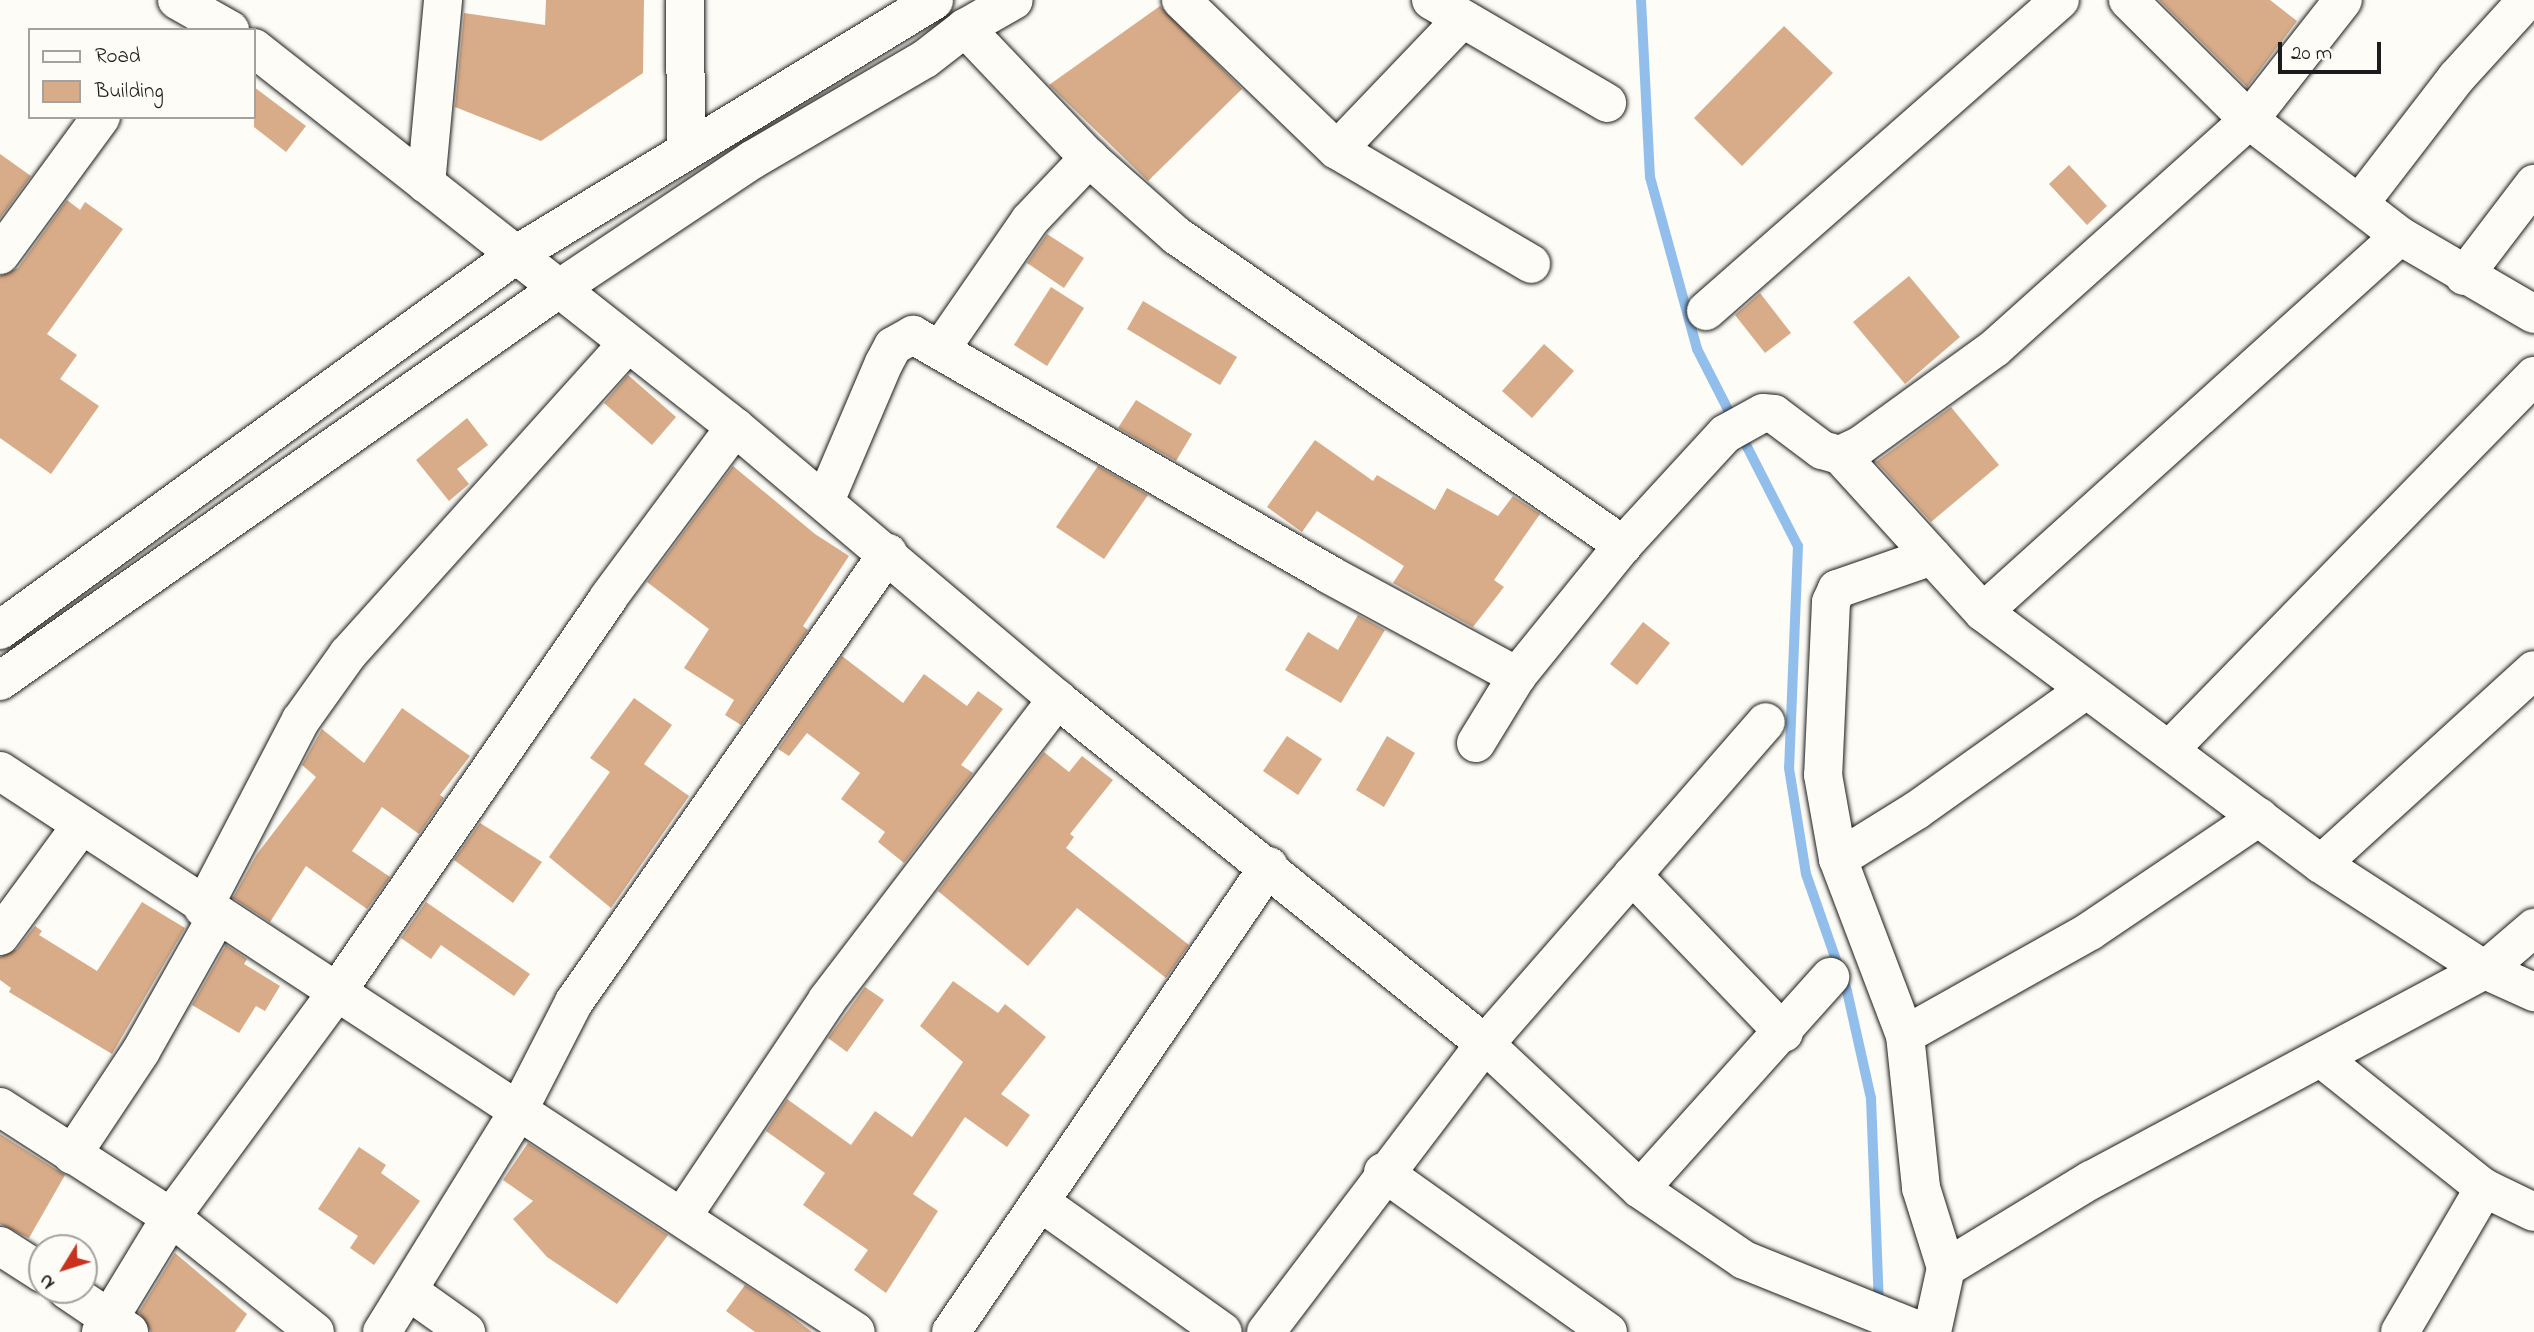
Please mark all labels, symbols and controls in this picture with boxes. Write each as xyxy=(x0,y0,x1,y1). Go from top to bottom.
legend xyxy=(28,28,256,119)
scale bar xyxy=(2282,28,2385,72)
text: 20 m xyxy=(2291,39,2332,69)
text: Road xyxy=(95,42,141,72)
text: Building xyxy=(95,77,164,107)
north arrow xyxy=(28,1234,98,1304)
text: N xyxy=(33,1268,62,1294)

